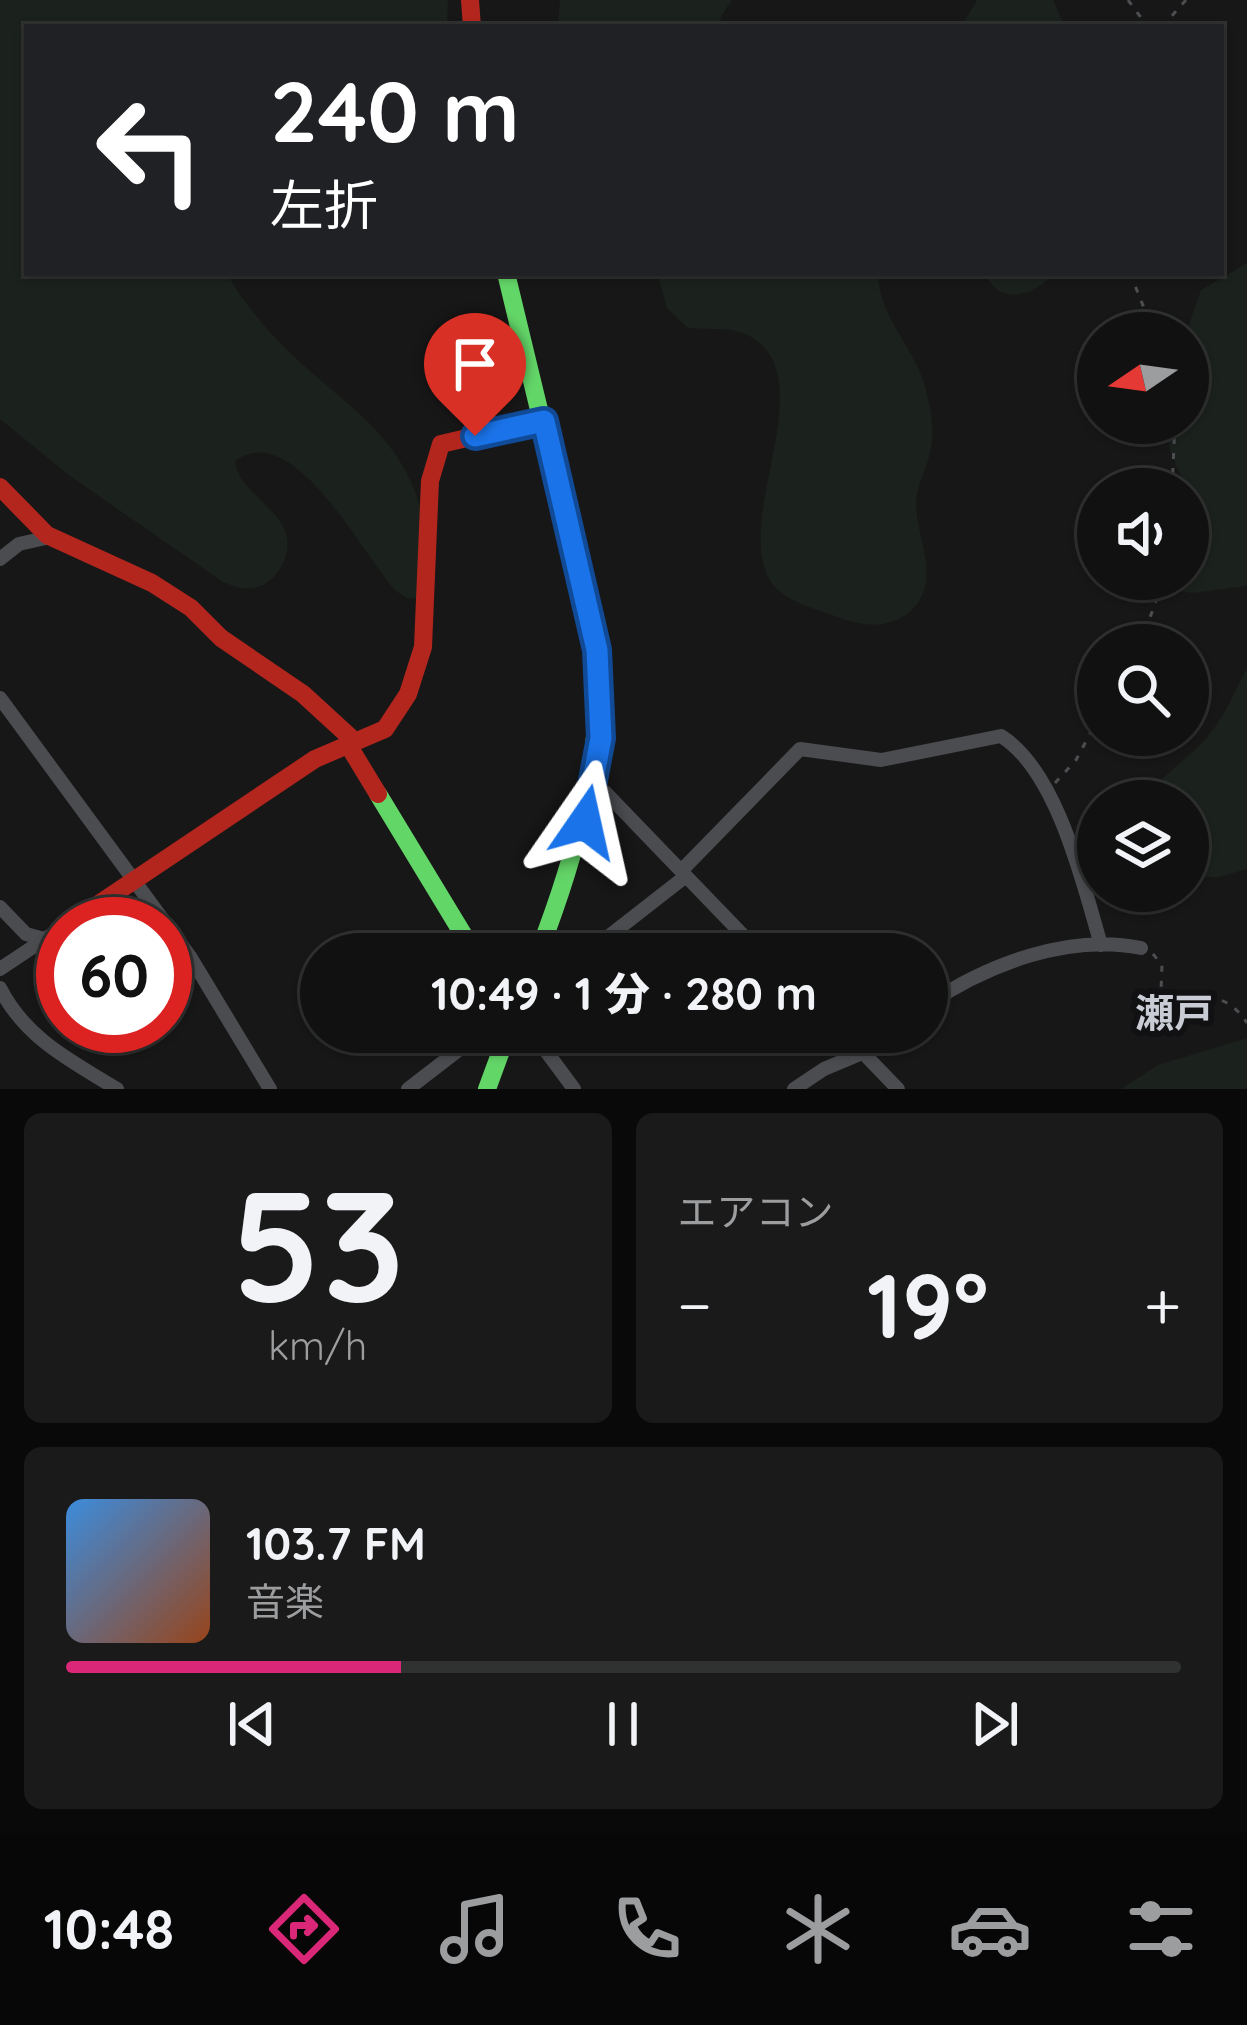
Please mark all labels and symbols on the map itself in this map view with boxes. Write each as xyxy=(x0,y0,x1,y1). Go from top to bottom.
north arrow xyxy=(1077,312,1209,444)
pin xyxy=(424,313,526,436)
position arrow xyxy=(522,759,648,885)
speed limit sign: 60 xyxy=(36,897,192,1053)
district label: 瀬戸 xyxy=(1135,988,1213,1037)

